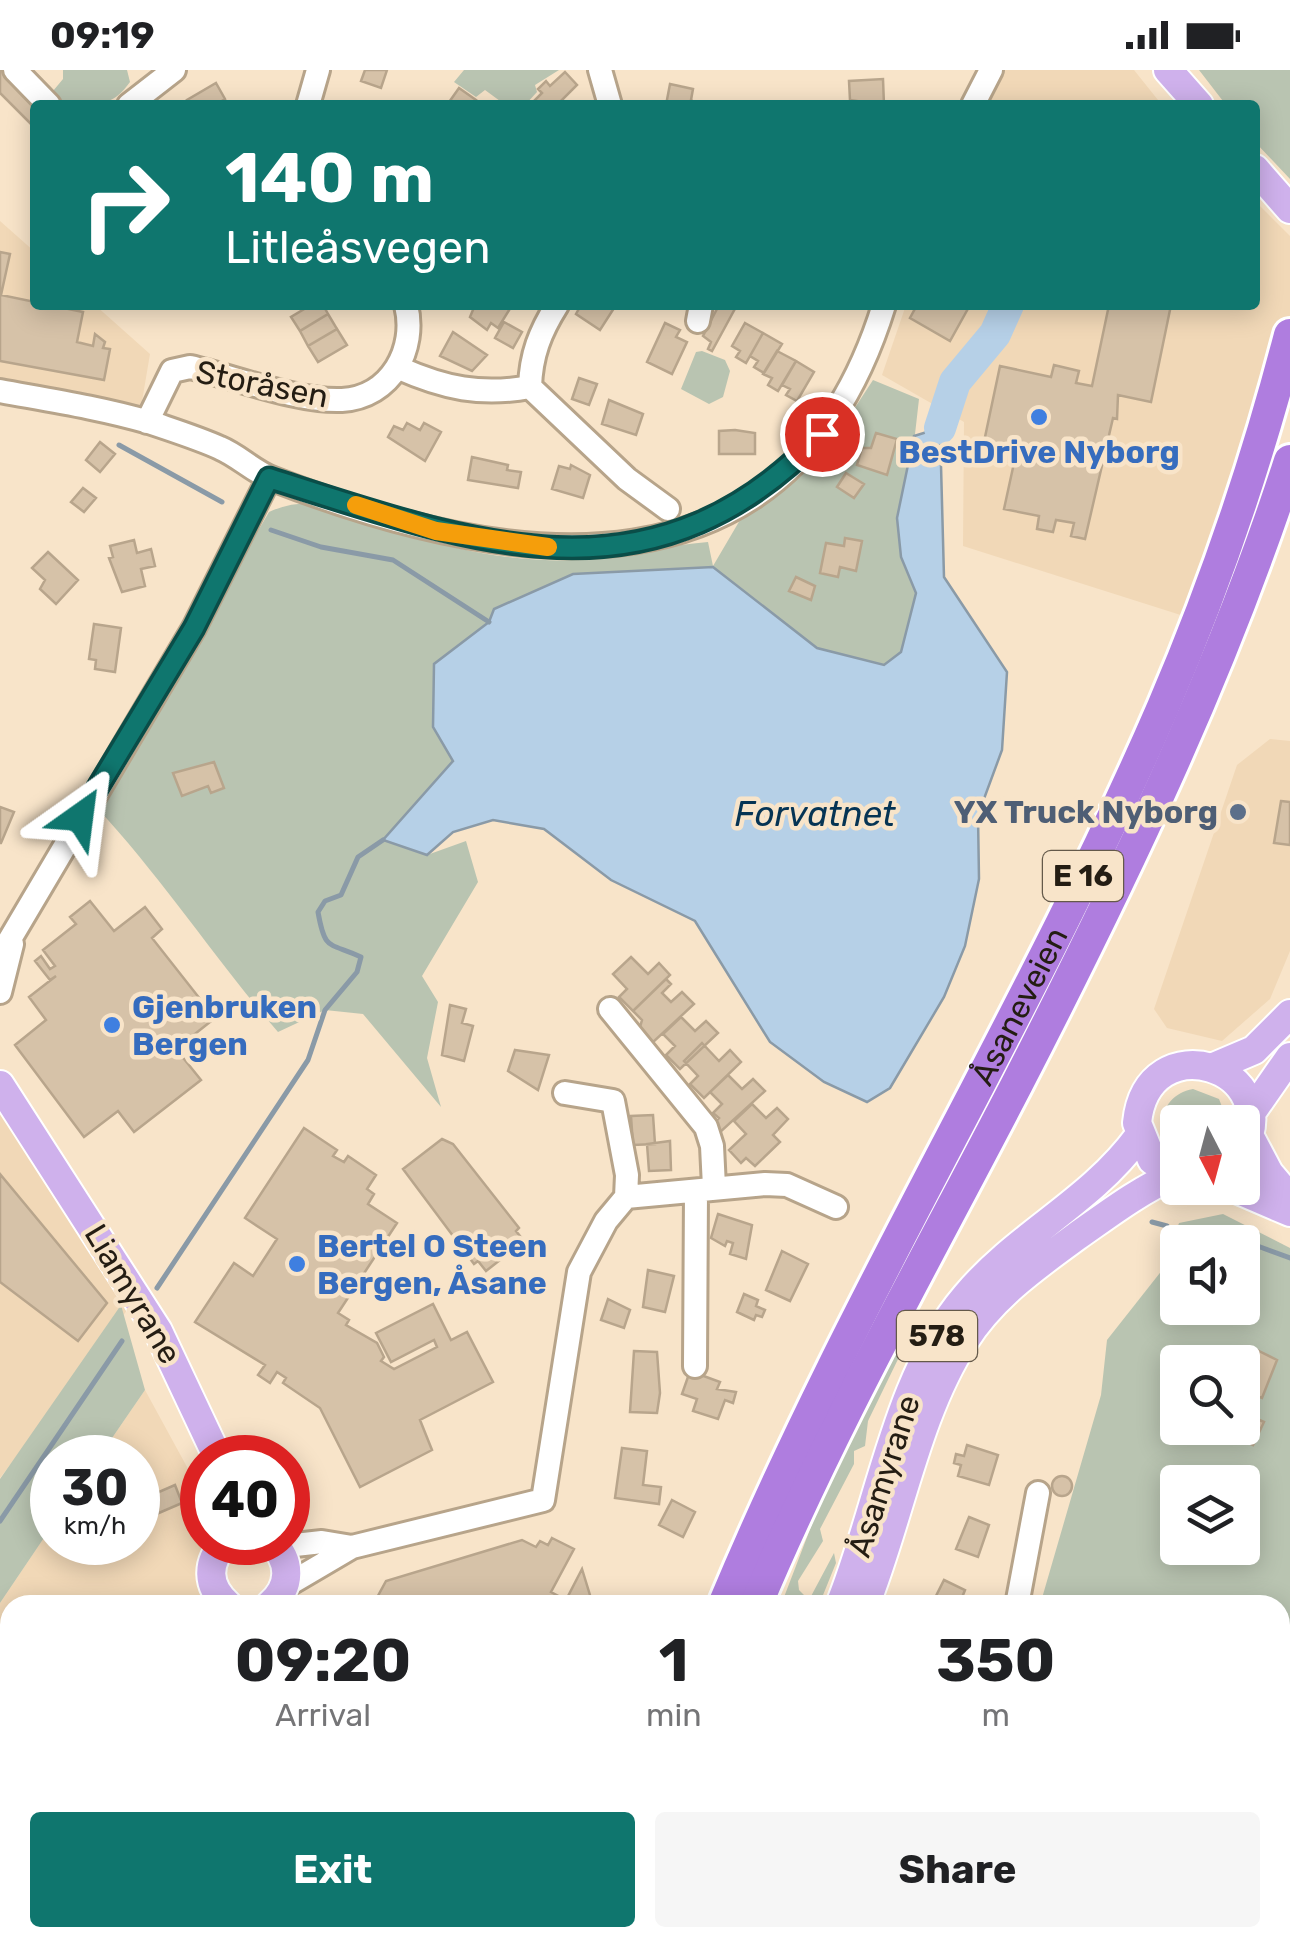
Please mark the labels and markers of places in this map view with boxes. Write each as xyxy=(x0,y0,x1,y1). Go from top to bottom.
pin xyxy=(780,392,865,477)
marker: BestDrive Nyborg xyxy=(1028,406,1050,428)
place label: BestDrive Nyborg xyxy=(898,433,1180,471)
place label: YX Truck Nyborg xyxy=(954,793,1218,831)
marker: YX Truck Nyborg xyxy=(1227,801,1249,823)
place label: Gjenbruken Bergen xyxy=(132,988,317,1063)
marker: Gjenbruken Bergen xyxy=(101,1014,123,1036)
place label: Bertel O Steen Bergen, Åsane xyxy=(317,1227,547,1302)
marker: Bertel O Steen Bergen, Åsane xyxy=(286,1253,308,1275)

